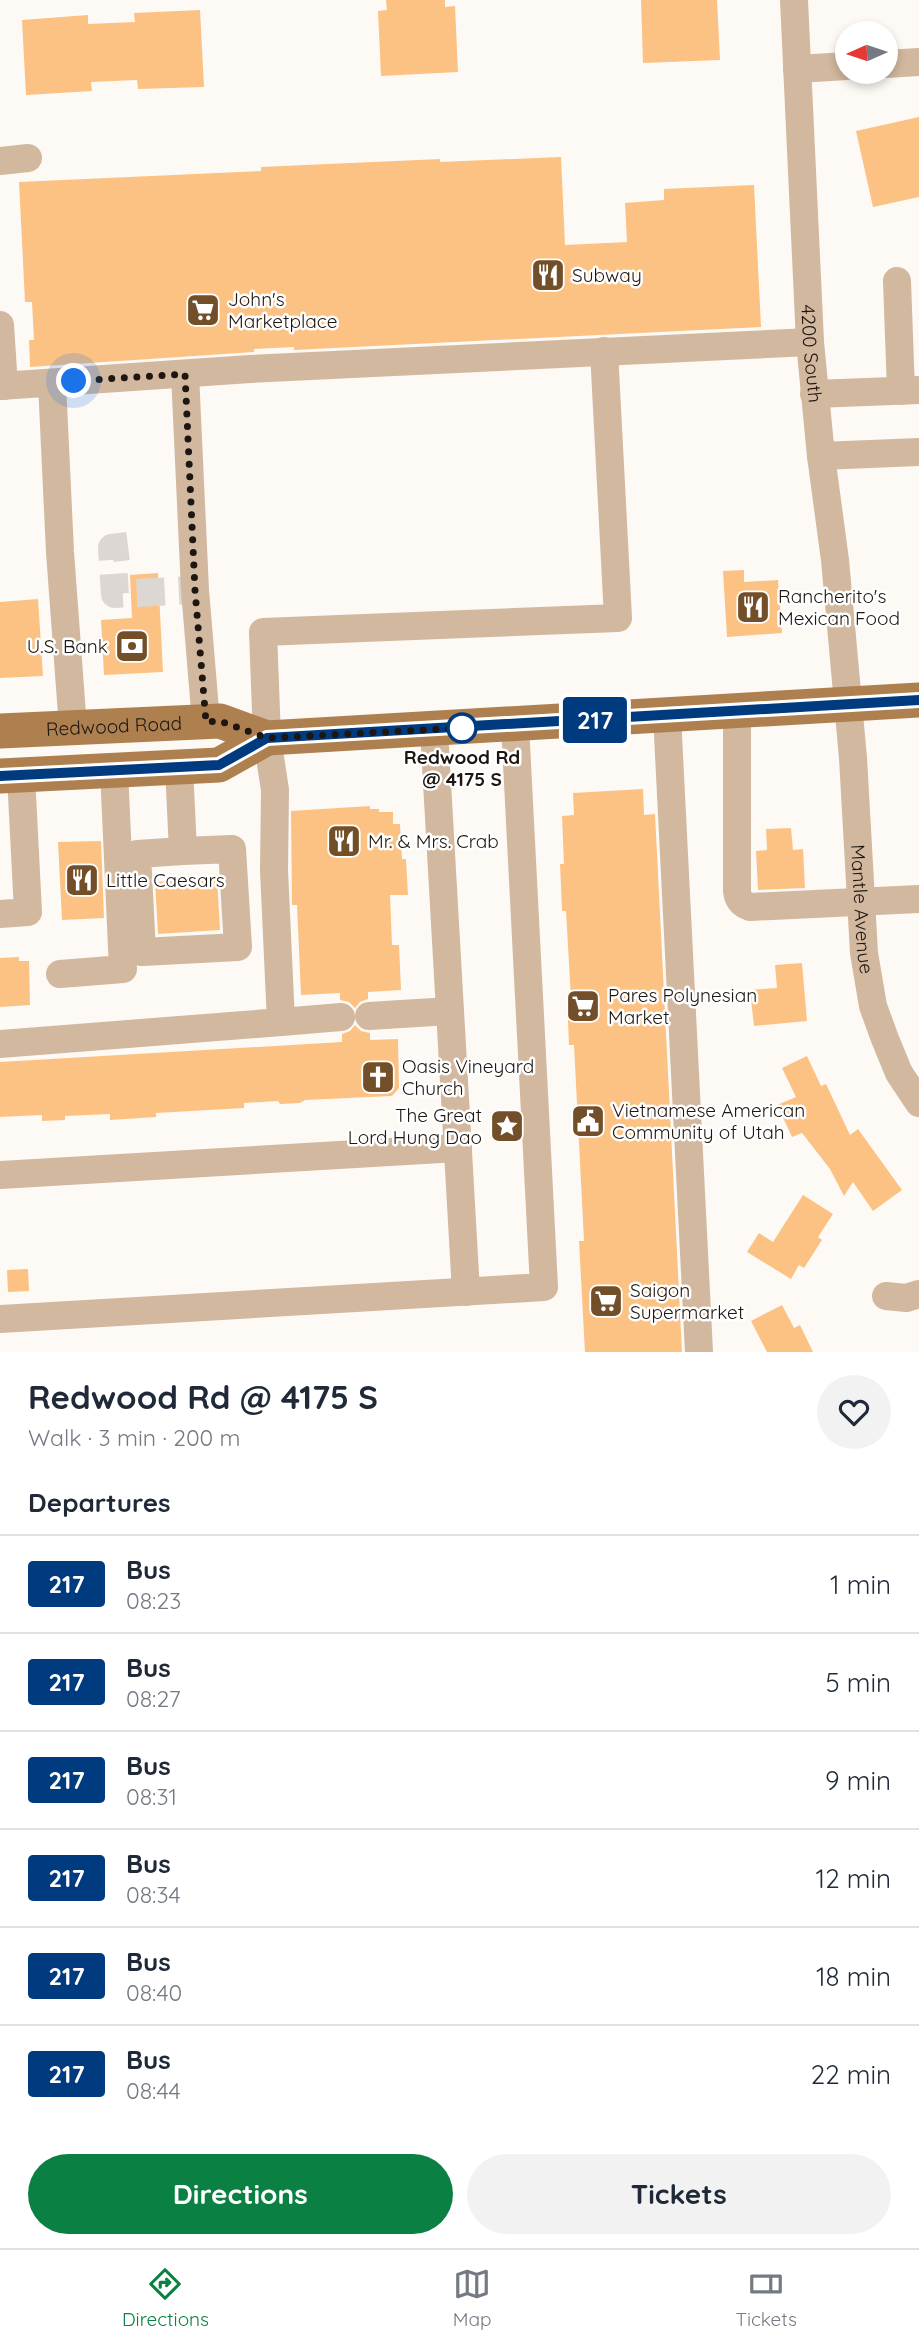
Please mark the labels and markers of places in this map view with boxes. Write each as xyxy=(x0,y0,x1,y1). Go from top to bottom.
restaurant icon: Subway xyxy=(529,256,567,294)
place label: Subway xyxy=(572,263,642,287)
place label: John's Marketplace xyxy=(228,287,337,333)
supermarket icon: John's Marketplace xyxy=(184,291,222,329)
place label: Rancherito's Mexican Food xyxy=(778,584,900,630)
restaurant icon: Rancherito's Mexican Food xyxy=(734,588,772,626)
bank icon: U.S. Bank xyxy=(113,627,151,665)
place label: U.S. Bank xyxy=(27,634,108,658)
marker: Redwood Rd @ 4175 S xyxy=(447,713,477,743)
place label: Redwood Rd @ 4175 S xyxy=(404,745,520,791)
restaurant icon: Mr. & Mrs. Crab xyxy=(325,822,363,860)
place label: Mr. & Mrs. Crab xyxy=(368,829,499,853)
restaurant icon: Little Caesars xyxy=(63,861,101,899)
place label: Little Caesars xyxy=(106,868,225,892)
place label: Pares Polynesian Market xyxy=(608,983,757,1029)
supermarket icon: Pares Polynesian Market xyxy=(564,987,602,1025)
place label: Oasis Vineyard Church xyxy=(402,1054,534,1100)
church icon: Oasis Vineyard Church xyxy=(359,1058,397,1096)
place label: Vietnamese American Community of Utah xyxy=(612,1098,805,1144)
public building icon: Vietnamese American Community of Utah xyxy=(569,1102,607,1140)
place label: The Great Lord Hung Dao xyxy=(348,1103,482,1149)
place icon: The Great Lord Hung Dao xyxy=(488,1107,526,1145)
place label: Saigon Supermarket xyxy=(630,1278,744,1324)
supermarket icon: Saigon Supermarket xyxy=(587,1282,625,1320)

